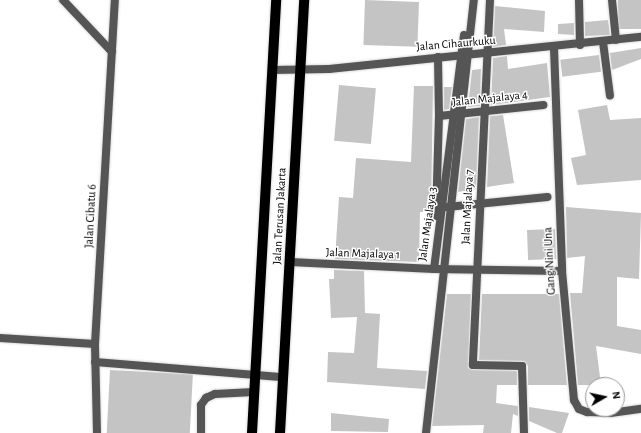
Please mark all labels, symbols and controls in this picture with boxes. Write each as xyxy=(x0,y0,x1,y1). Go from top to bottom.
street label: Jalan Cihaurkuku xyxy=(416,33,496,55)
street label: Jalan Majalaya 4 xyxy=(452,88,528,110)
street label: Jalan Terusan Jakarta xyxy=(270,167,290,265)
street label: Jalan Majalaya 7 xyxy=(459,169,477,245)
street label: Jalan Cibatu 6 xyxy=(82,184,100,248)
street label: Jalan Majalaya 3 xyxy=(416,186,440,262)
street label: Gang Nini Una xyxy=(541,227,559,295)
street label: Jalan Majalaya 1 xyxy=(326,246,400,262)
north arrow xyxy=(585,377,625,417)
text: N xyxy=(610,391,622,400)

